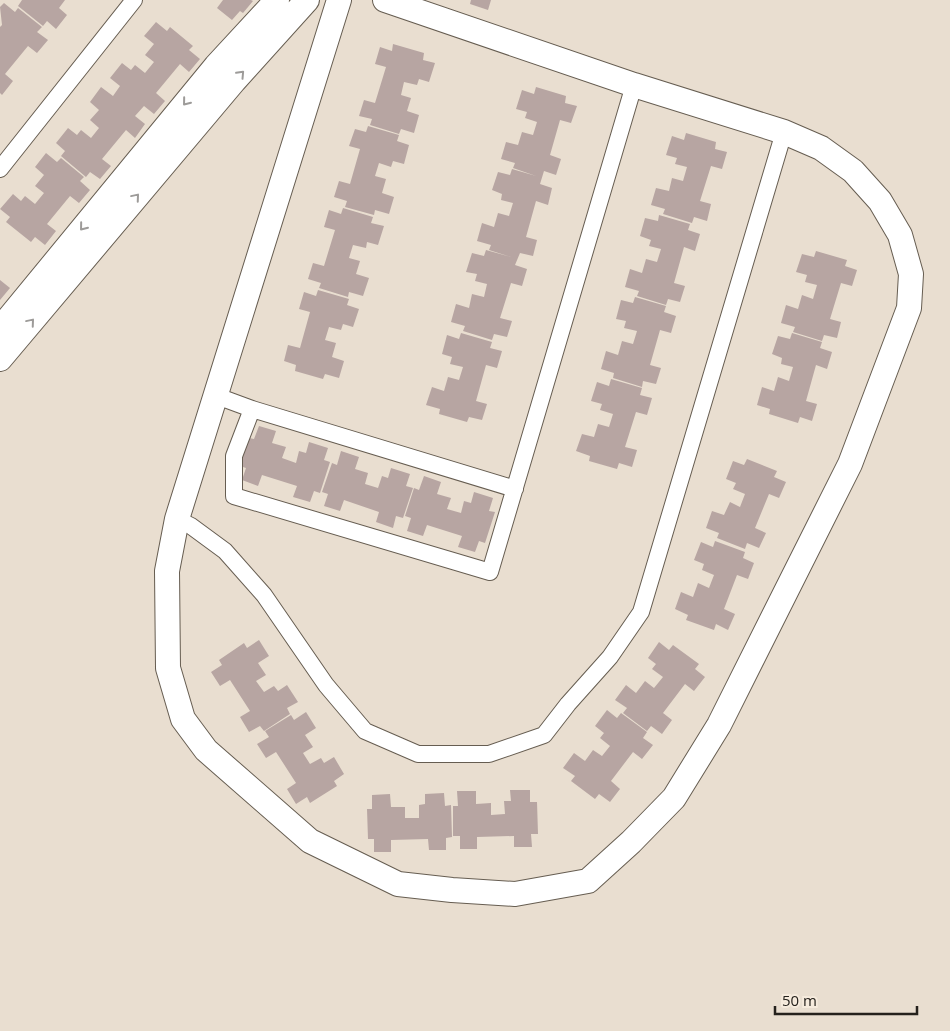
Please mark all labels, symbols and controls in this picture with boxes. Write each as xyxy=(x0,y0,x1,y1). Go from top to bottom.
one-way arrow xyxy=(235,70,244,79)
one-way arrow xyxy=(183,96,192,105)
one-way arrow xyxy=(131,194,140,203)
one-way arrow xyxy=(81,221,89,230)
one-way arrow xyxy=(26,318,35,327)
scale bar xyxy=(775,984,918,1016)
text: 50 m xyxy=(782,990,817,1010)

